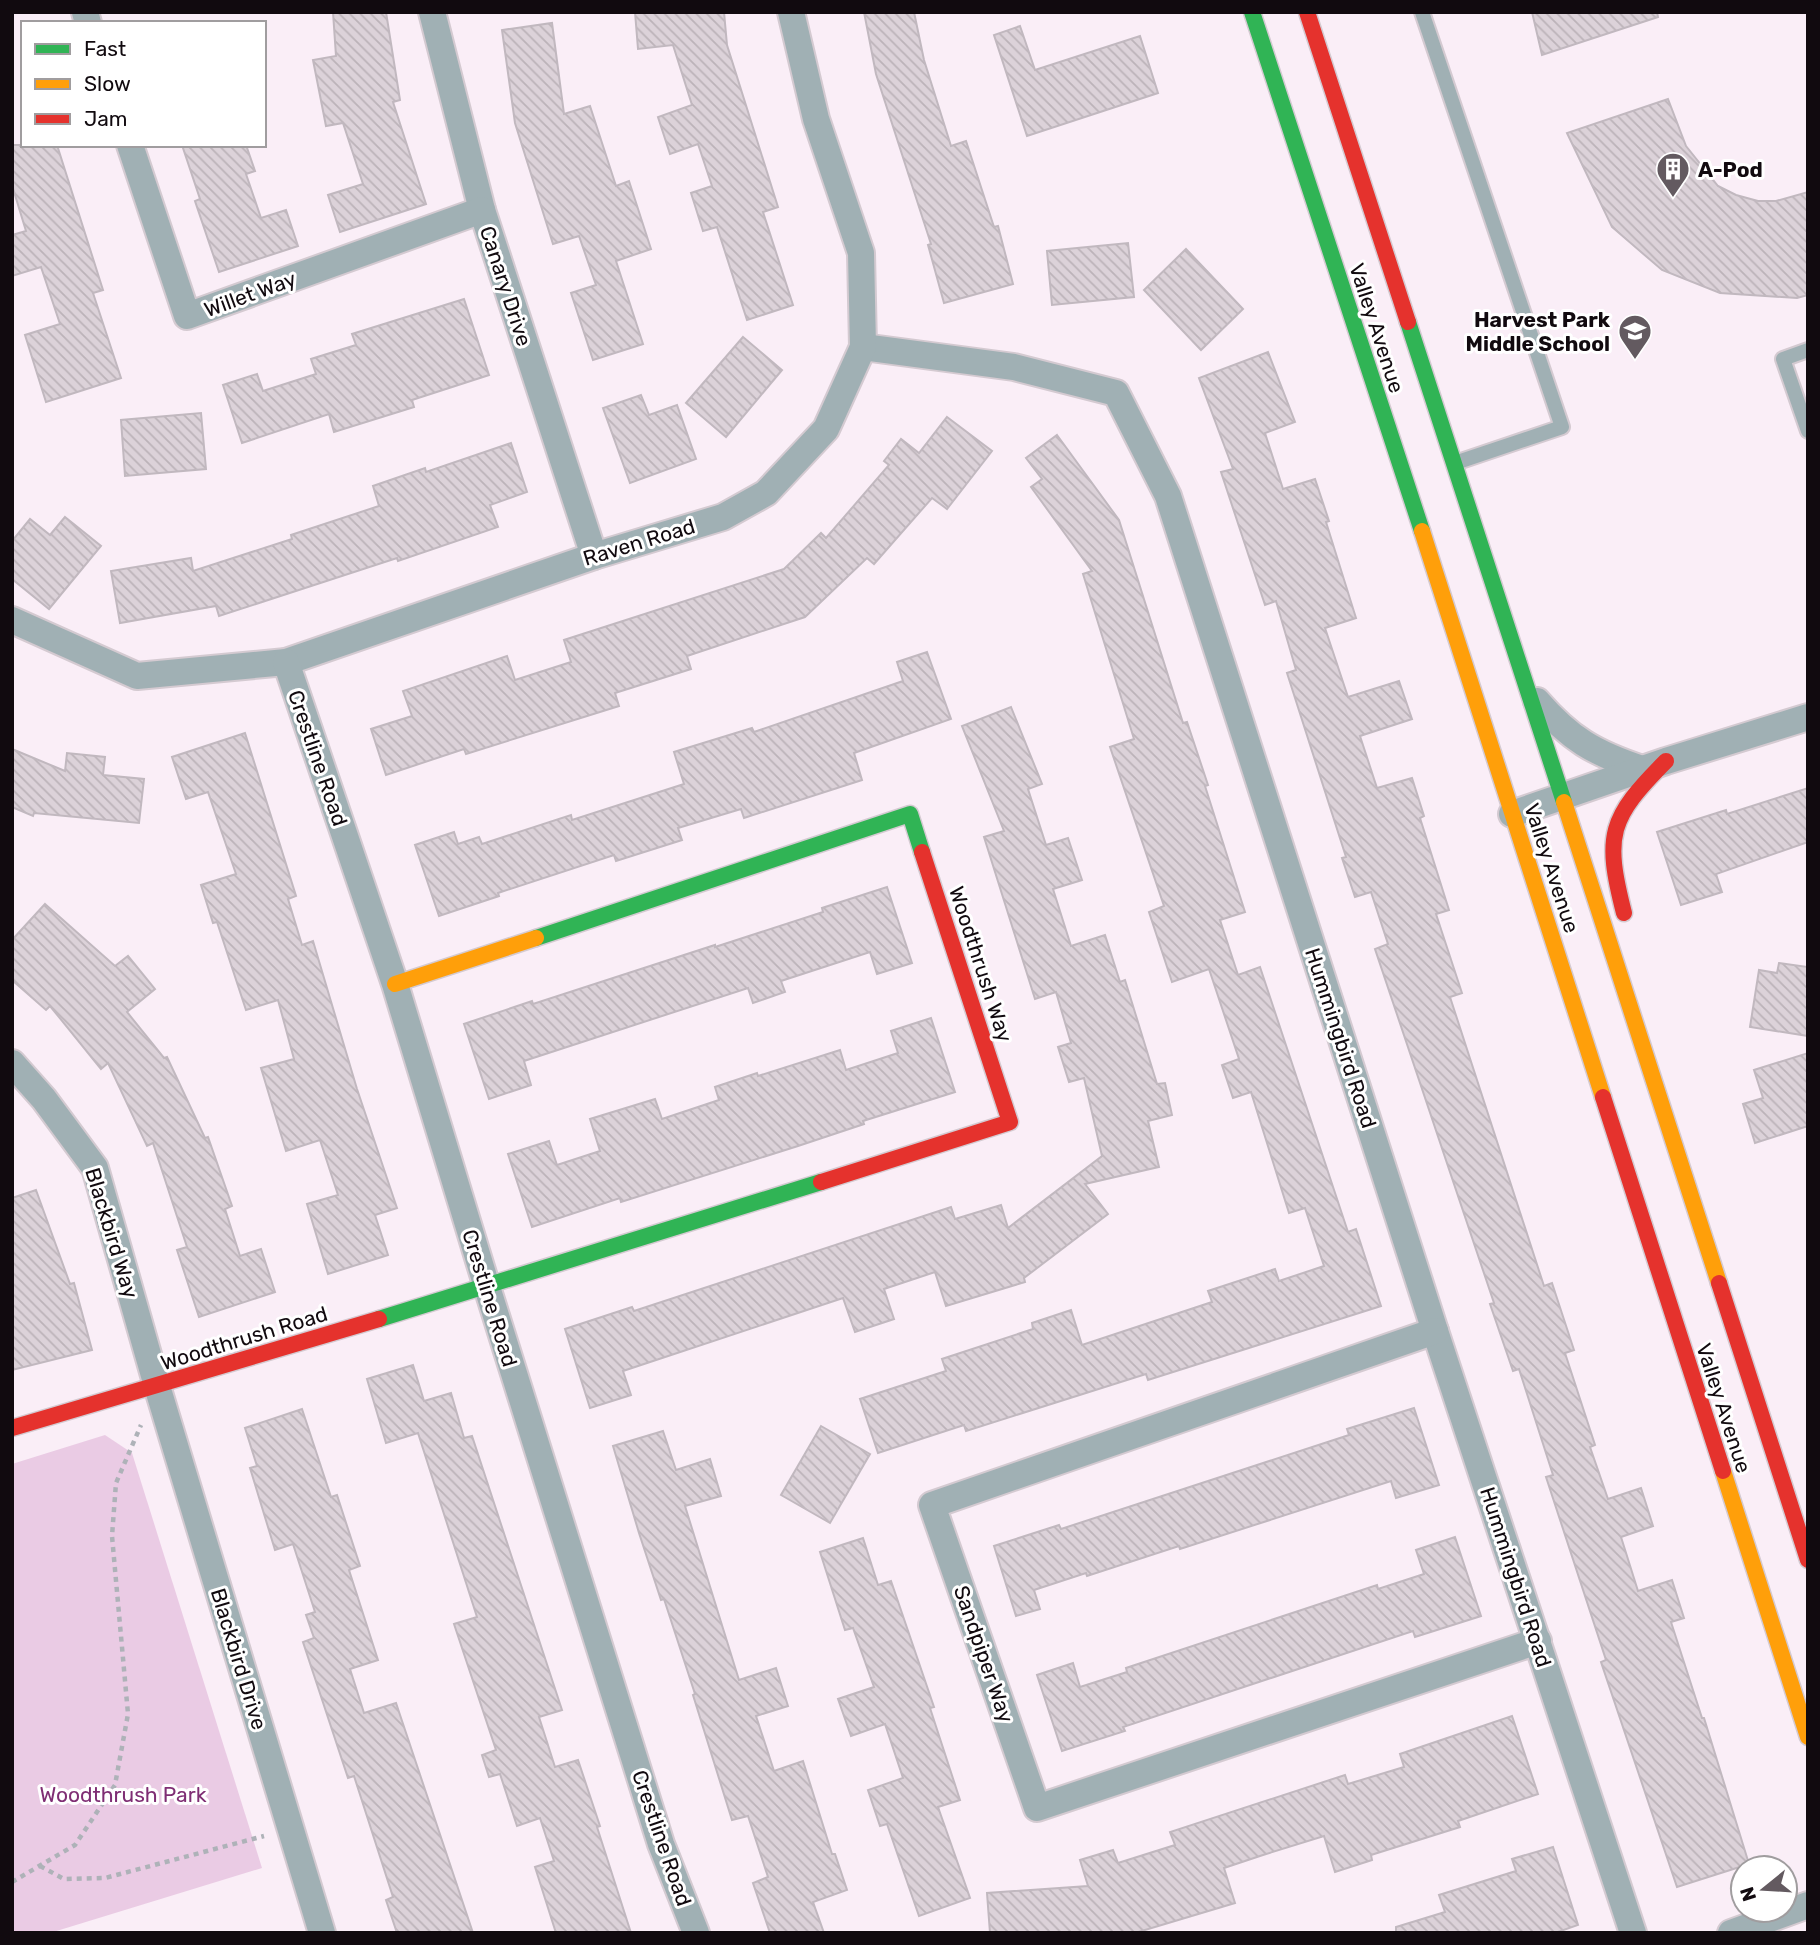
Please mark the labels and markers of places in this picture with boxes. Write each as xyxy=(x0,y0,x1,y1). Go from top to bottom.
building icon: A-Pod xyxy=(1654,150,1692,199)
place label: A-Pod xyxy=(1698,157,1763,182)
place label: Harvest Park Middle School xyxy=(1466,307,1611,356)
school or university icon: Harvest Park Middle School xyxy=(1616,312,1654,361)

